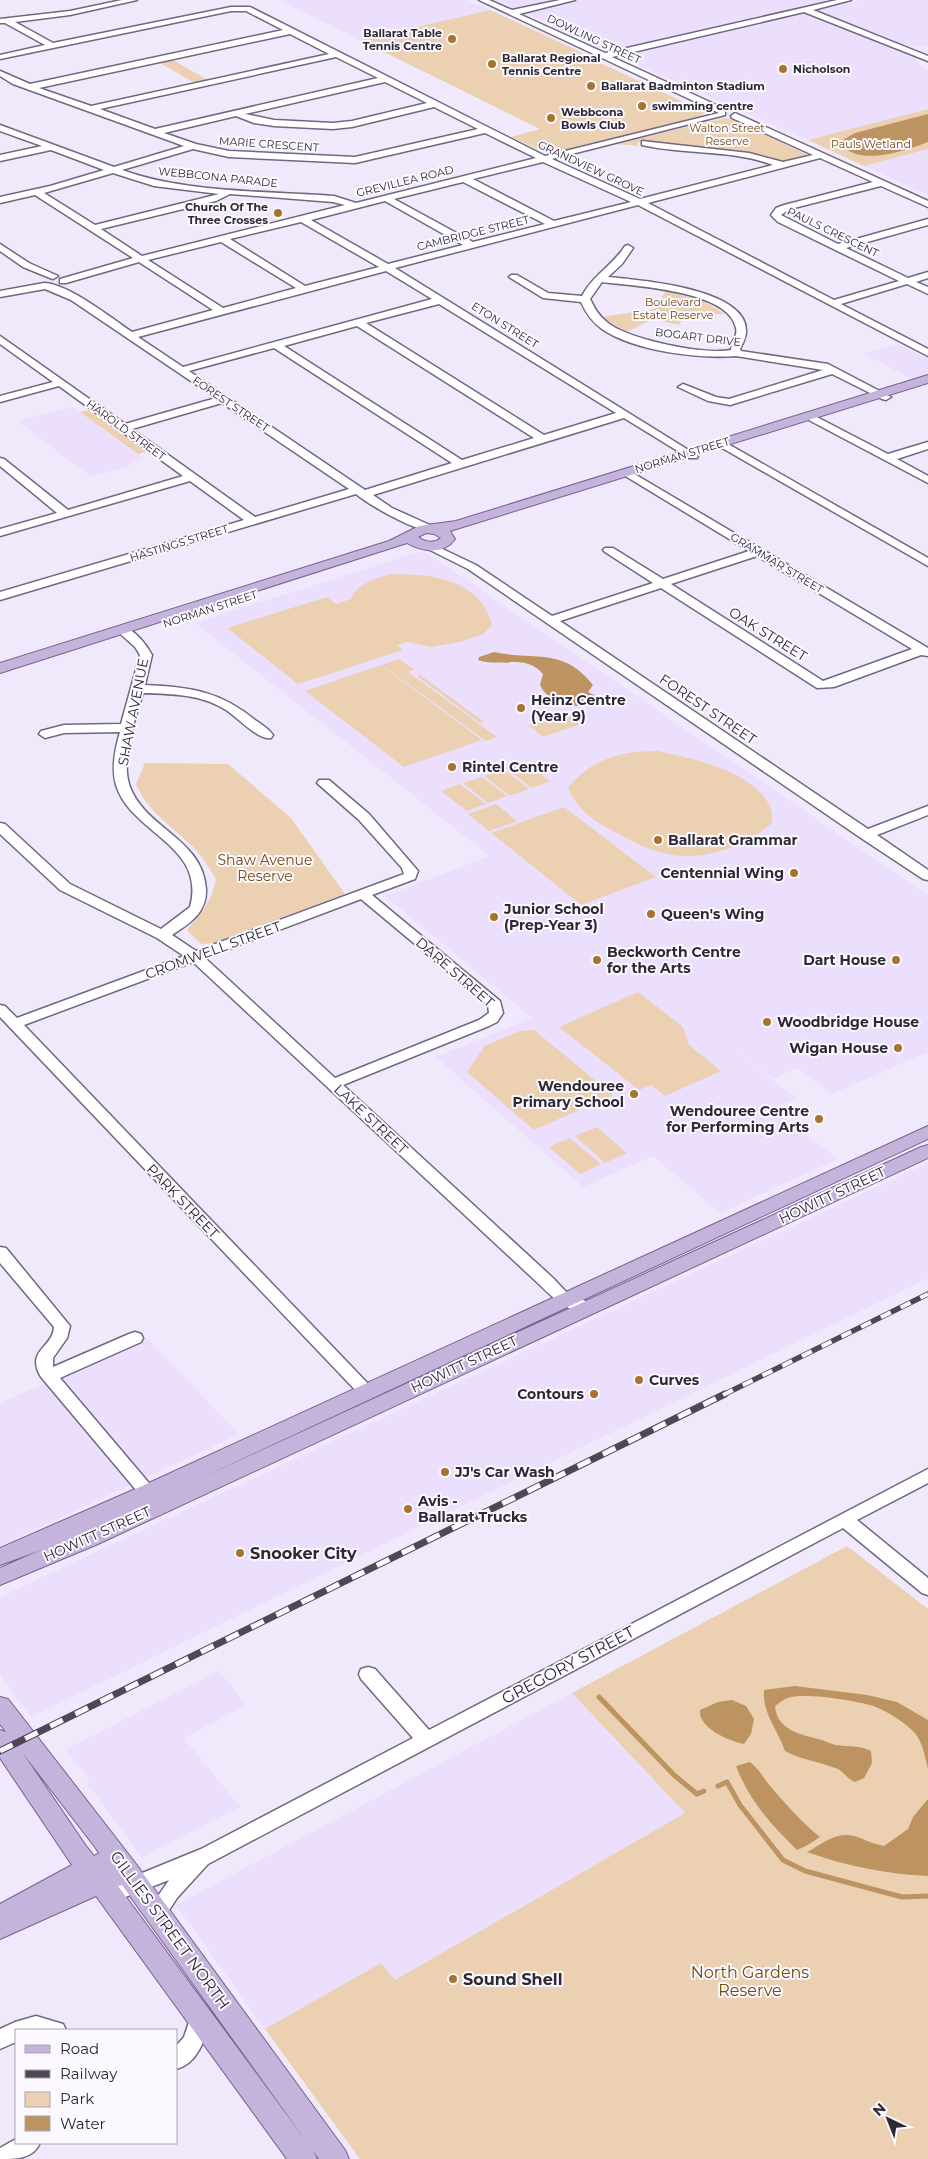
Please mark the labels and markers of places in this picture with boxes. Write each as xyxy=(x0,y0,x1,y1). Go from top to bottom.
place label: Ballarat Table Tennis Centre xyxy=(363,26,442,53)
marker: Ballarat Table Tennis Centre xyxy=(446,33,458,45)
place label: Ballarat Regional Tennis Centre xyxy=(502,51,601,78)
marker: Ballarat Regional Tennis Centre xyxy=(486,58,498,70)
place label: Nicholson xyxy=(793,62,850,76)
marker: Nicholson xyxy=(777,63,789,75)
place label: Ballarat Badminton Stadium xyxy=(601,79,765,93)
marker: Ballarat Badminton Stadium xyxy=(585,80,597,92)
place label: swimming centre xyxy=(652,99,754,113)
marker: swimming centre xyxy=(636,100,648,112)
place label: Webbcona Bowls Club xyxy=(561,105,626,132)
marker: Webbcona Bowls Club xyxy=(545,112,557,124)
place label: Church Of The Three Crosses xyxy=(185,200,268,227)
marker: Church Of The Three Crosses xyxy=(272,207,284,219)
place label: Heinz Centre (Year 9) xyxy=(531,691,626,725)
marker: Heinz Centre (Year 9) xyxy=(515,702,527,714)
place label: Rintel Centre xyxy=(462,758,558,776)
marker: Rintel Centre xyxy=(446,761,458,773)
place label: Ballarat Grammar xyxy=(668,831,798,849)
marker: Ballarat Grammar xyxy=(652,834,664,846)
place label: Centennial Wing xyxy=(661,864,784,882)
marker: Centennial Wing xyxy=(788,867,800,879)
place label: Junior School (Prep-Year 3) xyxy=(503,900,604,934)
place label: Queen's Wing xyxy=(661,905,764,923)
marker: Queen's Wing xyxy=(645,908,657,920)
marker: Junior School (Prep-Year 3) xyxy=(488,911,500,923)
place label: Beckworth Centre for the Arts xyxy=(607,943,741,977)
place label: Dart House xyxy=(803,951,886,969)
marker: Beckworth Centre for the Arts xyxy=(591,954,603,966)
marker: Dart House xyxy=(890,954,902,966)
place label: Woodbridge House xyxy=(777,1013,919,1031)
marker: Woodbridge House xyxy=(761,1016,773,1028)
place label: Wigan House xyxy=(789,1039,888,1057)
marker: Wigan House xyxy=(892,1042,904,1054)
place label: Wendouree Primary School xyxy=(513,1077,624,1111)
marker: Wendouree Primary School xyxy=(628,1088,640,1100)
place label: Wendouree Centre for Performing Arts xyxy=(666,1102,810,1136)
marker: Wendouree Centre for Performing Arts xyxy=(813,1113,825,1125)
place label: Curves xyxy=(649,1371,700,1389)
marker: Curves xyxy=(633,1374,645,1386)
place label: Contours xyxy=(517,1385,585,1403)
marker: Contours xyxy=(588,1388,600,1400)
place label: JJ's Car Wash xyxy=(454,1463,555,1481)
marker: JJ's Car Wash xyxy=(439,1466,451,1478)
place label: Avis - Ballarat Trucks xyxy=(417,1492,528,1526)
marker: Avis - Ballarat Trucks xyxy=(402,1503,414,1515)
place label: Snooker City xyxy=(250,1544,357,1563)
marker: Snooker City xyxy=(234,1547,246,1559)
place label: Sound Shell xyxy=(463,1970,562,1989)
marker: Sound Shell xyxy=(447,1973,459,1985)

